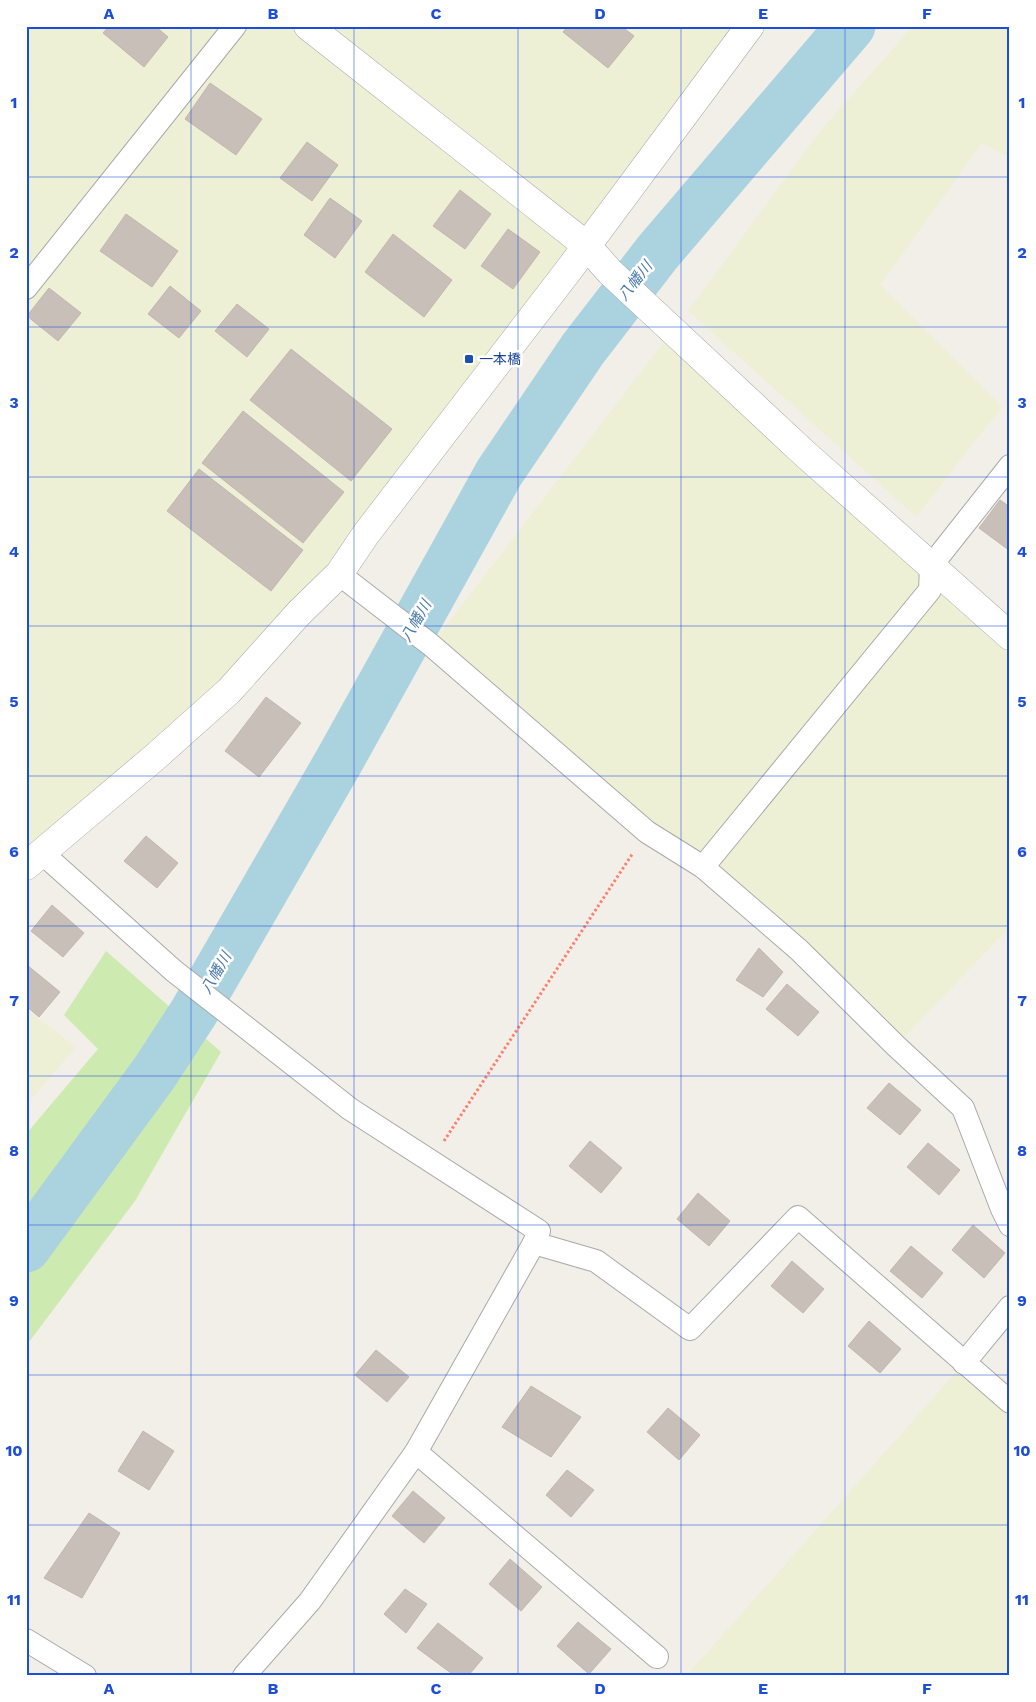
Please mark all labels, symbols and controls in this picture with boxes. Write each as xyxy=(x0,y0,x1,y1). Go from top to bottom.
text: A xyxy=(104,4,115,23)
text: B xyxy=(268,4,279,23)
text: C xyxy=(431,4,442,23)
text: D xyxy=(594,4,606,23)
text: E xyxy=(758,4,768,23)
text: F xyxy=(922,4,932,23)
text: 1 xyxy=(11,93,17,112)
text: 1 xyxy=(1019,93,1025,112)
text: 2 xyxy=(9,243,19,262)
text: 2 xyxy=(1017,243,1027,262)
water label: 八幡川 xyxy=(614,256,657,304)
place label: 一本橋 xyxy=(479,351,521,367)
marker: 一本橋 xyxy=(463,353,475,365)
text: 3 xyxy=(9,393,19,412)
text: 3 xyxy=(1017,393,1027,412)
text: 4 xyxy=(9,542,19,561)
text: 4 xyxy=(1017,542,1027,561)
water label: 八幡川 xyxy=(397,595,436,645)
text: 5 xyxy=(9,692,19,711)
text: 5 xyxy=(1017,692,1027,711)
text: 6 xyxy=(9,842,19,861)
text: 6 xyxy=(1017,842,1027,861)
water label: 八幡川 xyxy=(197,947,236,997)
text: 7 xyxy=(9,991,19,1010)
text: 7 xyxy=(1017,991,1027,1010)
text: 8 xyxy=(9,1141,19,1160)
text: 8 xyxy=(1017,1141,1027,1160)
text: 9 xyxy=(9,1291,19,1310)
text: 9 xyxy=(1017,1291,1027,1310)
text: 10 xyxy=(5,1441,23,1460)
text: 10 xyxy=(1013,1441,1031,1460)
text: 11 xyxy=(7,1590,21,1609)
text: 11 xyxy=(1015,1590,1029,1609)
text: A xyxy=(104,1679,115,1698)
text: B xyxy=(268,1679,279,1698)
text: C xyxy=(431,1679,442,1698)
text: D xyxy=(594,1679,606,1698)
text: E xyxy=(758,1679,768,1698)
text: F xyxy=(922,1679,932,1698)

